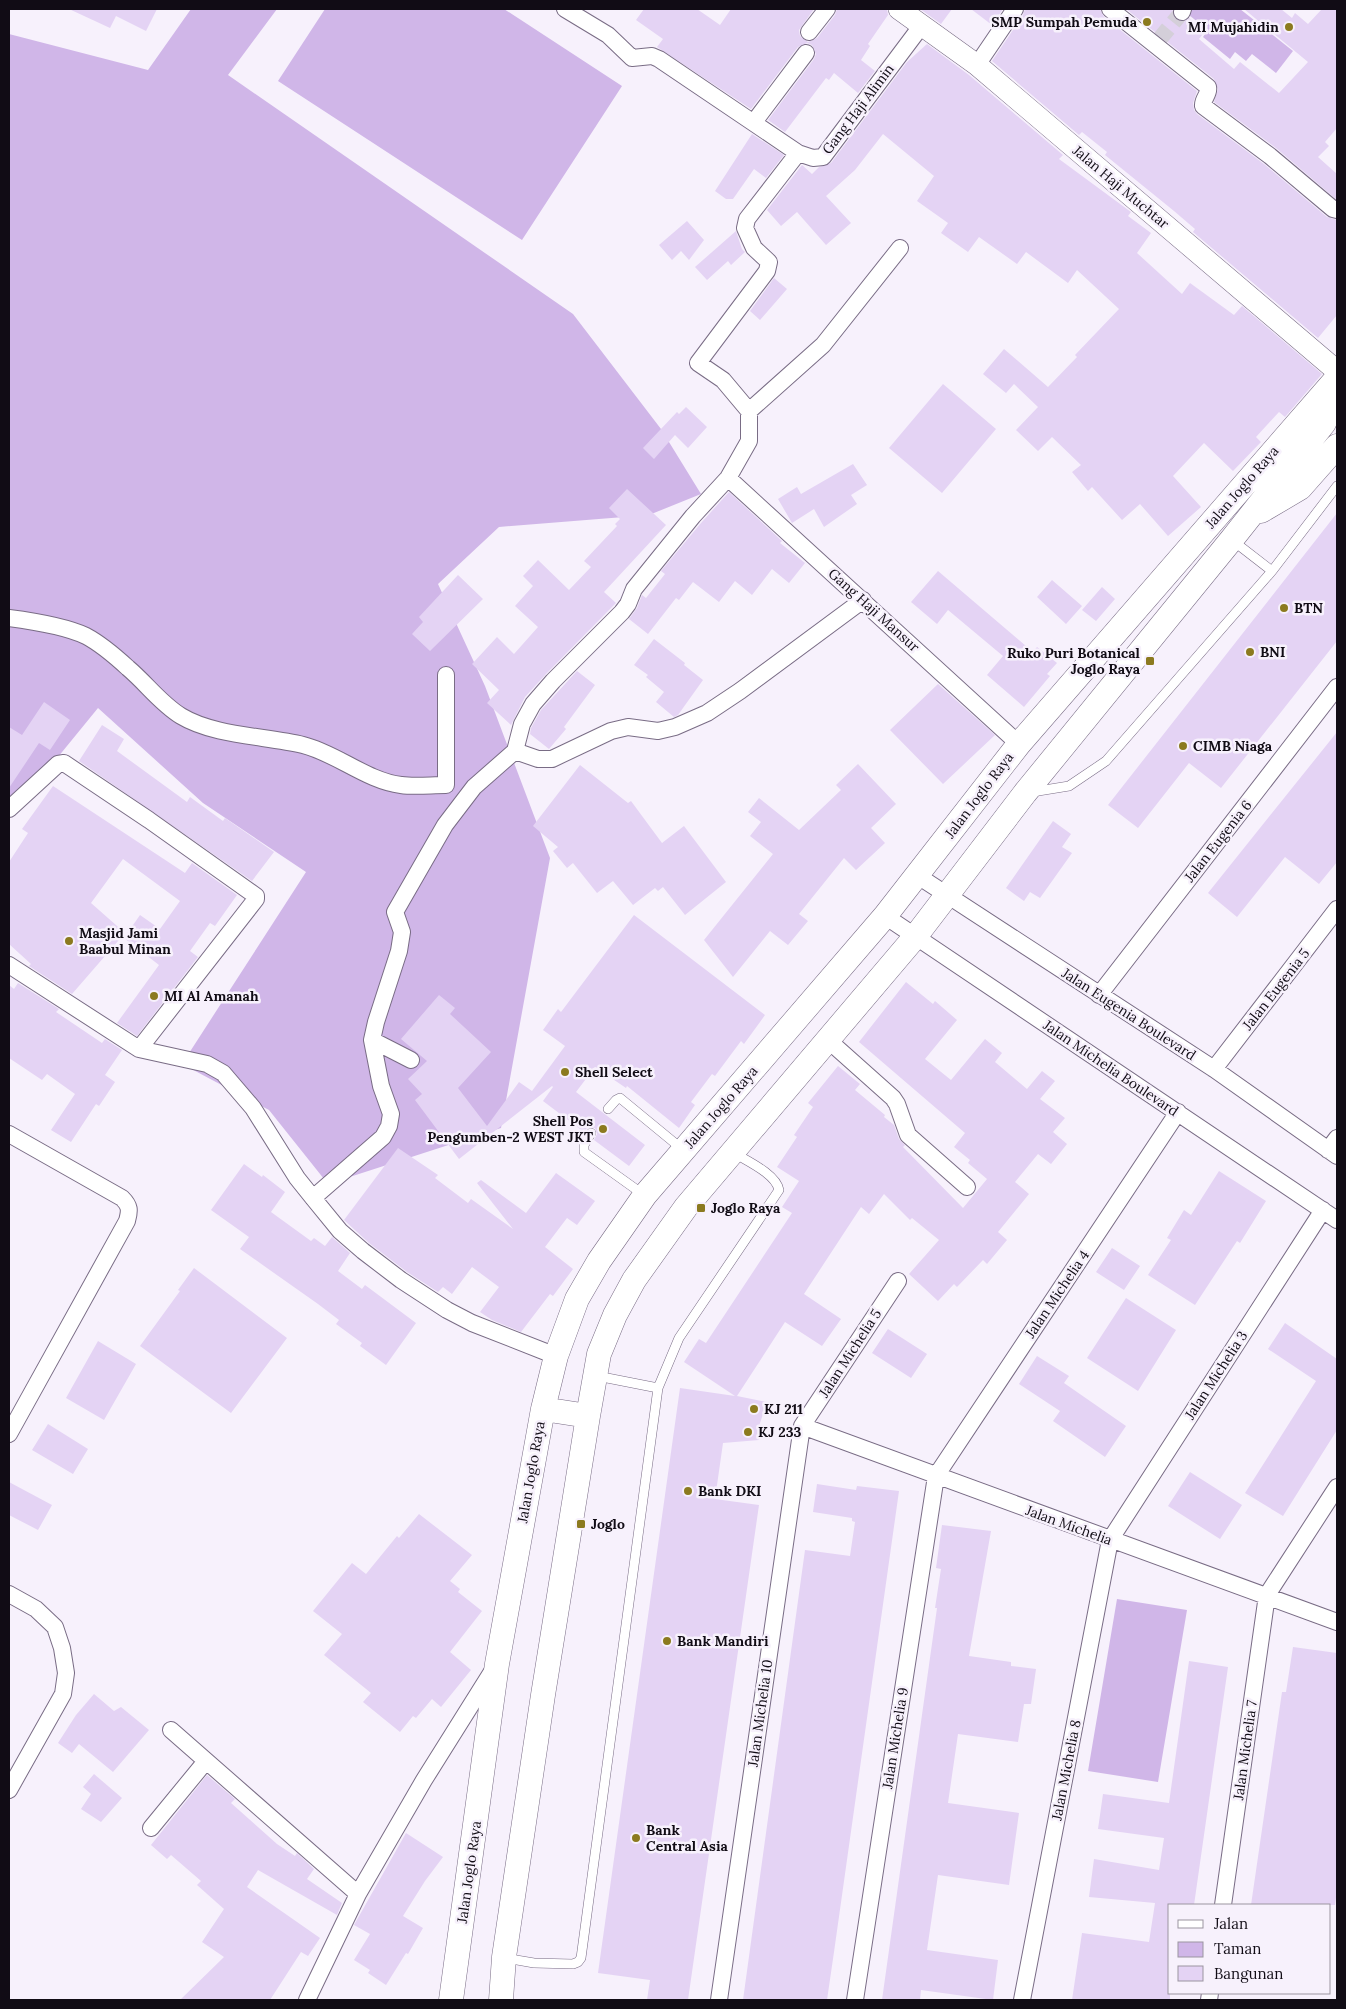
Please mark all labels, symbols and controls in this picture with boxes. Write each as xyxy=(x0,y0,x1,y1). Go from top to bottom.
place label: SMP Sumpah Pemuda xyxy=(991,13,1138,31)
marker: SMP Sumpah Pemuda xyxy=(1141,16,1153,28)
place label: MI Mujahidin xyxy=(1188,18,1279,36)
marker: MI Mujahidin xyxy=(1283,21,1295,33)
street label: Gang Haji Alimin xyxy=(818,60,898,158)
street label: Jalan Haji Muchtar xyxy=(1068,141,1173,233)
street label: Jalan Joglo Raya xyxy=(1201,442,1283,533)
street label: Gang Haji Mansur xyxy=(825,564,923,656)
place label: BTN xyxy=(1294,599,1323,617)
marker: BTN xyxy=(1278,602,1290,614)
place label: BNI xyxy=(1260,643,1285,661)
place label: Ruko Puri Botanical Joglo Raya xyxy=(1007,644,1141,678)
marker: BNI xyxy=(1244,646,1256,658)
marker: Ruko Puri Botanical Joglo Raya xyxy=(1144,655,1156,667)
place label: CIMB Niaga xyxy=(1193,737,1273,755)
marker: CIMB Niaga xyxy=(1177,740,1189,752)
street label: Jalan Joglo Raya xyxy=(940,748,1017,842)
street label: Jalan Eugenia 6 xyxy=(1180,796,1256,886)
place label: Masjid Jami Baabul Minan xyxy=(79,924,171,958)
marker: Masjid Jami Baabul Minan xyxy=(63,935,75,947)
street label: Jalan Eugenia 5 xyxy=(1238,945,1313,1034)
street label: Jalan Eugenia Boulevard xyxy=(1058,963,1199,1064)
place label: MI Al Amanah xyxy=(164,987,259,1005)
marker: MI Al Amanah xyxy=(148,990,160,1002)
street label: Jalan Michelia Boulevard xyxy=(1039,1015,1182,1120)
street label: Jalan Joglo Raya xyxy=(680,1062,762,1153)
place label: Shell Select xyxy=(575,1063,653,1081)
marker: Shell Select xyxy=(559,1066,571,1078)
place label: Shell Pos Pengumben-2 WEST JKT xyxy=(427,1112,593,1146)
marker: Shell Pos Pengumben-2 WEST JKT xyxy=(597,1123,609,1135)
place label: Joglo Raya xyxy=(711,1199,781,1217)
marker: Joglo Raya xyxy=(695,1202,707,1214)
street label: Jalan Michelia 4 xyxy=(1020,1246,1093,1342)
street label: Jalan Michelia 5 xyxy=(814,1305,885,1401)
street label: Jalan Michelia 3 xyxy=(1180,1327,1251,1424)
place label: KJ 211 xyxy=(764,1400,803,1418)
marker: KJ 211 xyxy=(748,1403,760,1415)
street label: Jalan Joglo Raya xyxy=(513,1420,549,1525)
place label: KJ 233 xyxy=(758,1423,801,1441)
marker: KJ 233 xyxy=(742,1426,754,1438)
place label: Bank DKI xyxy=(698,1482,761,1500)
marker: Bank DKI xyxy=(682,1485,694,1497)
street label: Jalan Michelia xyxy=(1022,1501,1115,1549)
place label: Joglo xyxy=(591,1515,625,1533)
marker: Joglo xyxy=(575,1518,587,1530)
place label: Bank Mandiri xyxy=(677,1632,769,1650)
marker: Bank Mandiri xyxy=(661,1635,673,1647)
street label: Jalan Michelia 10 xyxy=(743,1658,776,1769)
street label: Jalan Michelia 9 xyxy=(878,1686,912,1791)
street label: Jalan Michelia 7 xyxy=(1229,1698,1261,1802)
street label: Jalan Michelia 8 xyxy=(1047,1718,1085,1823)
street label: Jalan Joglo Raya xyxy=(453,1820,485,1925)
place label: Bank Central Asia xyxy=(646,1821,728,1855)
marker: Bank Central Asia xyxy=(630,1832,642,1844)
legend xyxy=(1168,1904,1331,1994)
text: Jalan xyxy=(1213,1914,1248,1933)
text: Taman xyxy=(1214,1939,1261,1958)
text: Bangunan xyxy=(1214,1964,1283,1983)

